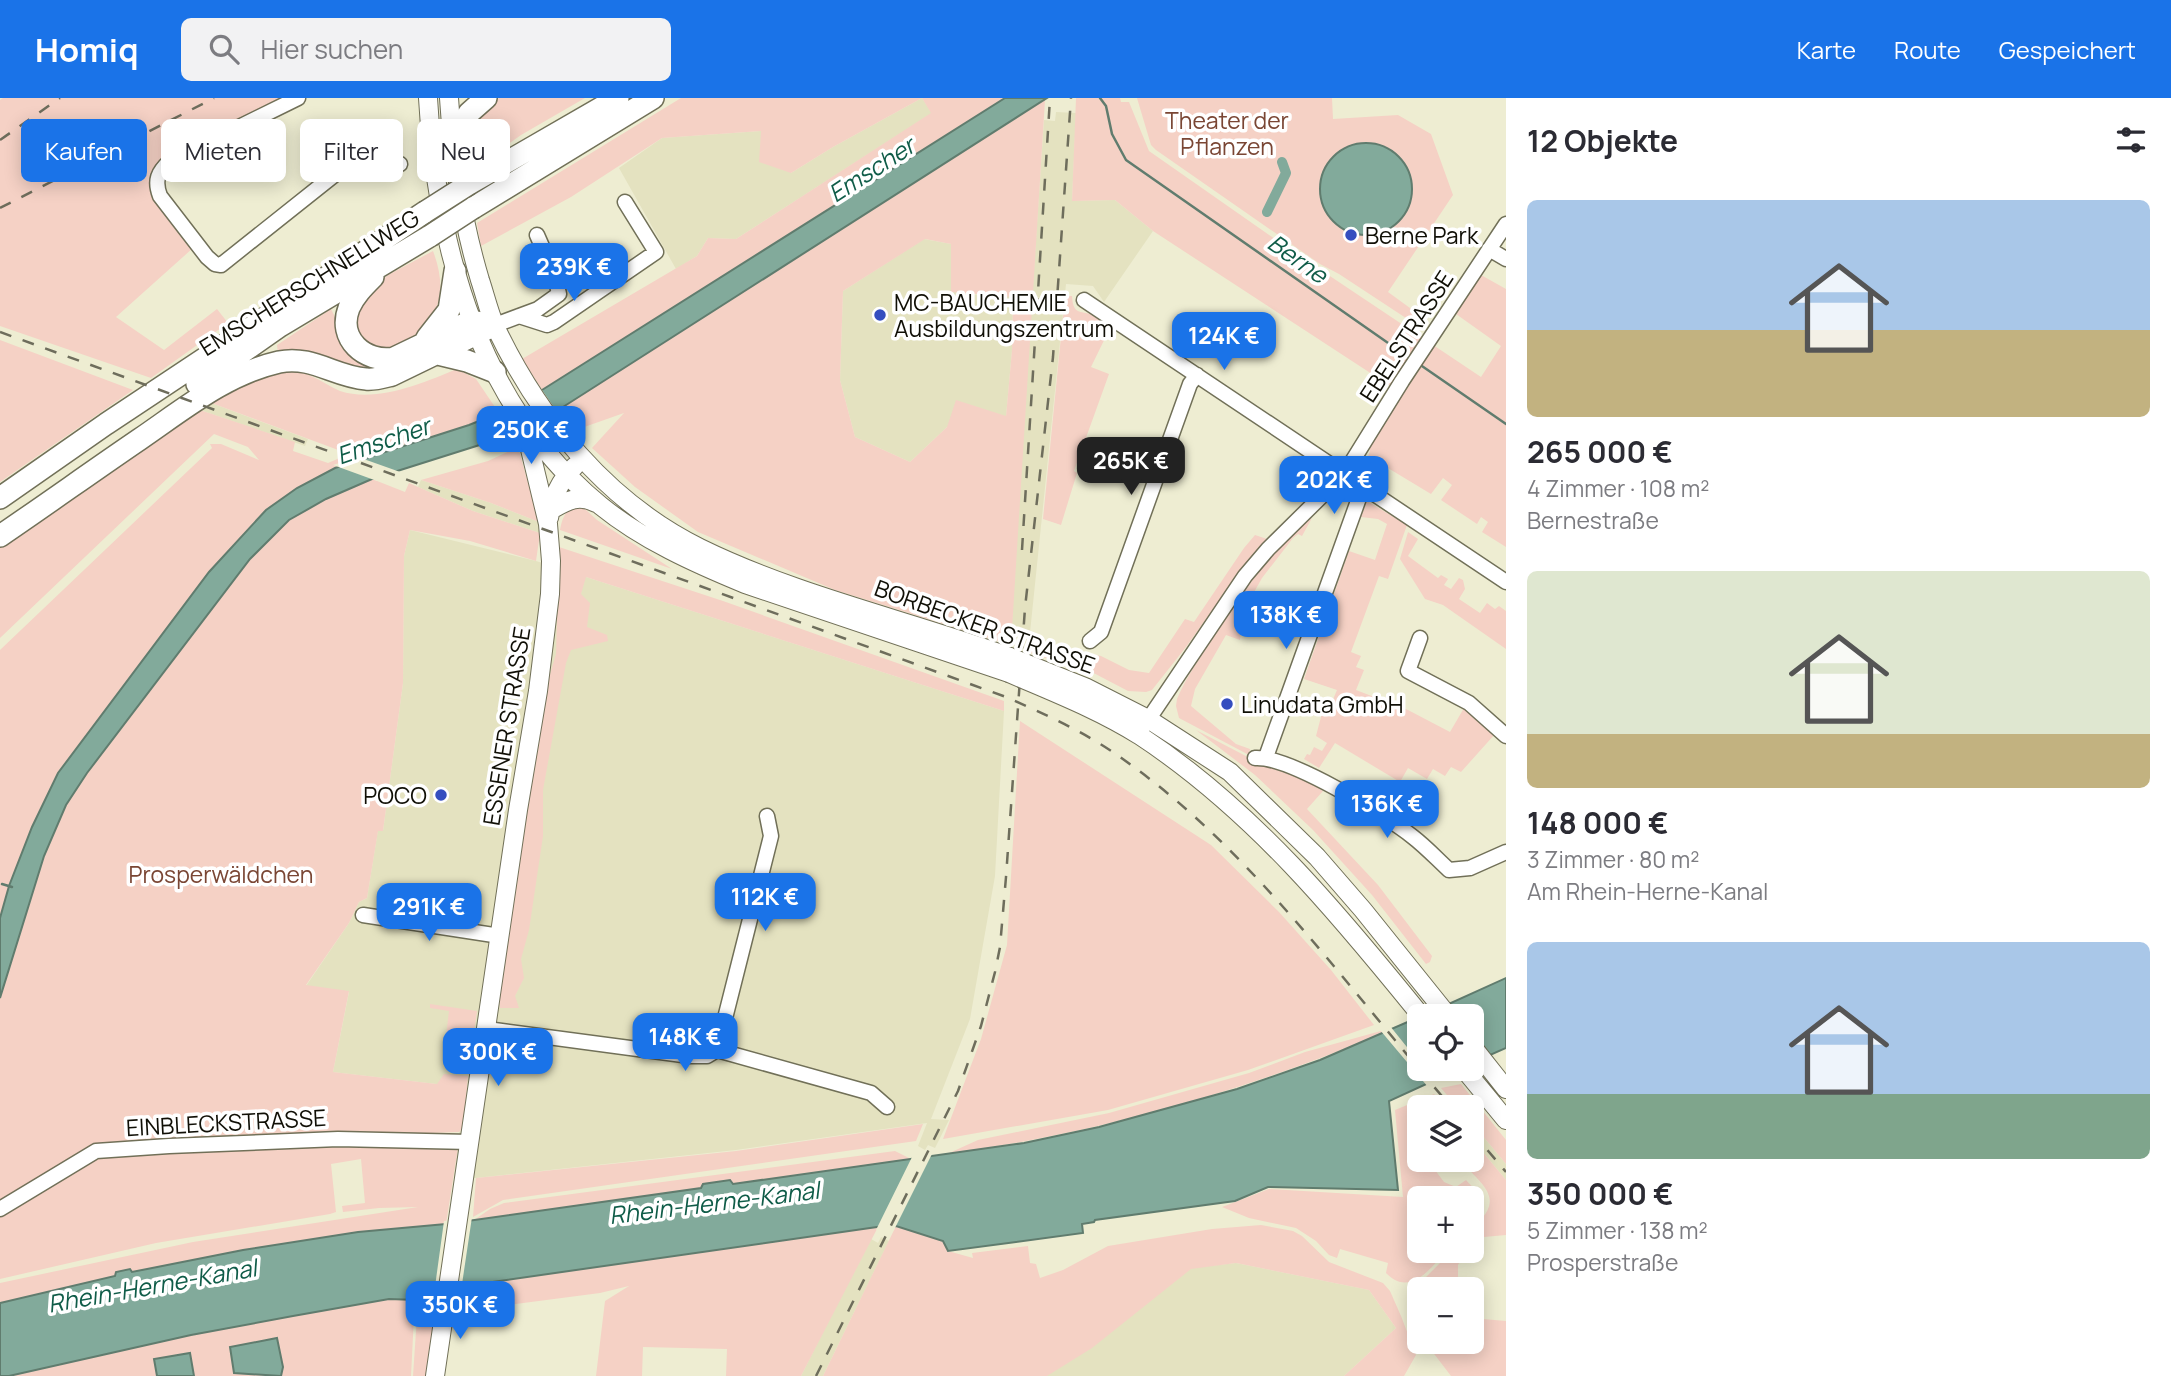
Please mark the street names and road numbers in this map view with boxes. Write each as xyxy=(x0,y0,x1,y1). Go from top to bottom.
street label: EMSCHERSCHNELLWEG xyxy=(193,201,425,363)
street label: EBELSTRASSE xyxy=(1352,264,1460,408)
street label: BORBECKER STRASSE xyxy=(870,571,1100,681)
street label: ESSENER STRASSE xyxy=(475,624,537,828)
street label: EINBLECKSTRASSE xyxy=(125,1101,327,1143)

